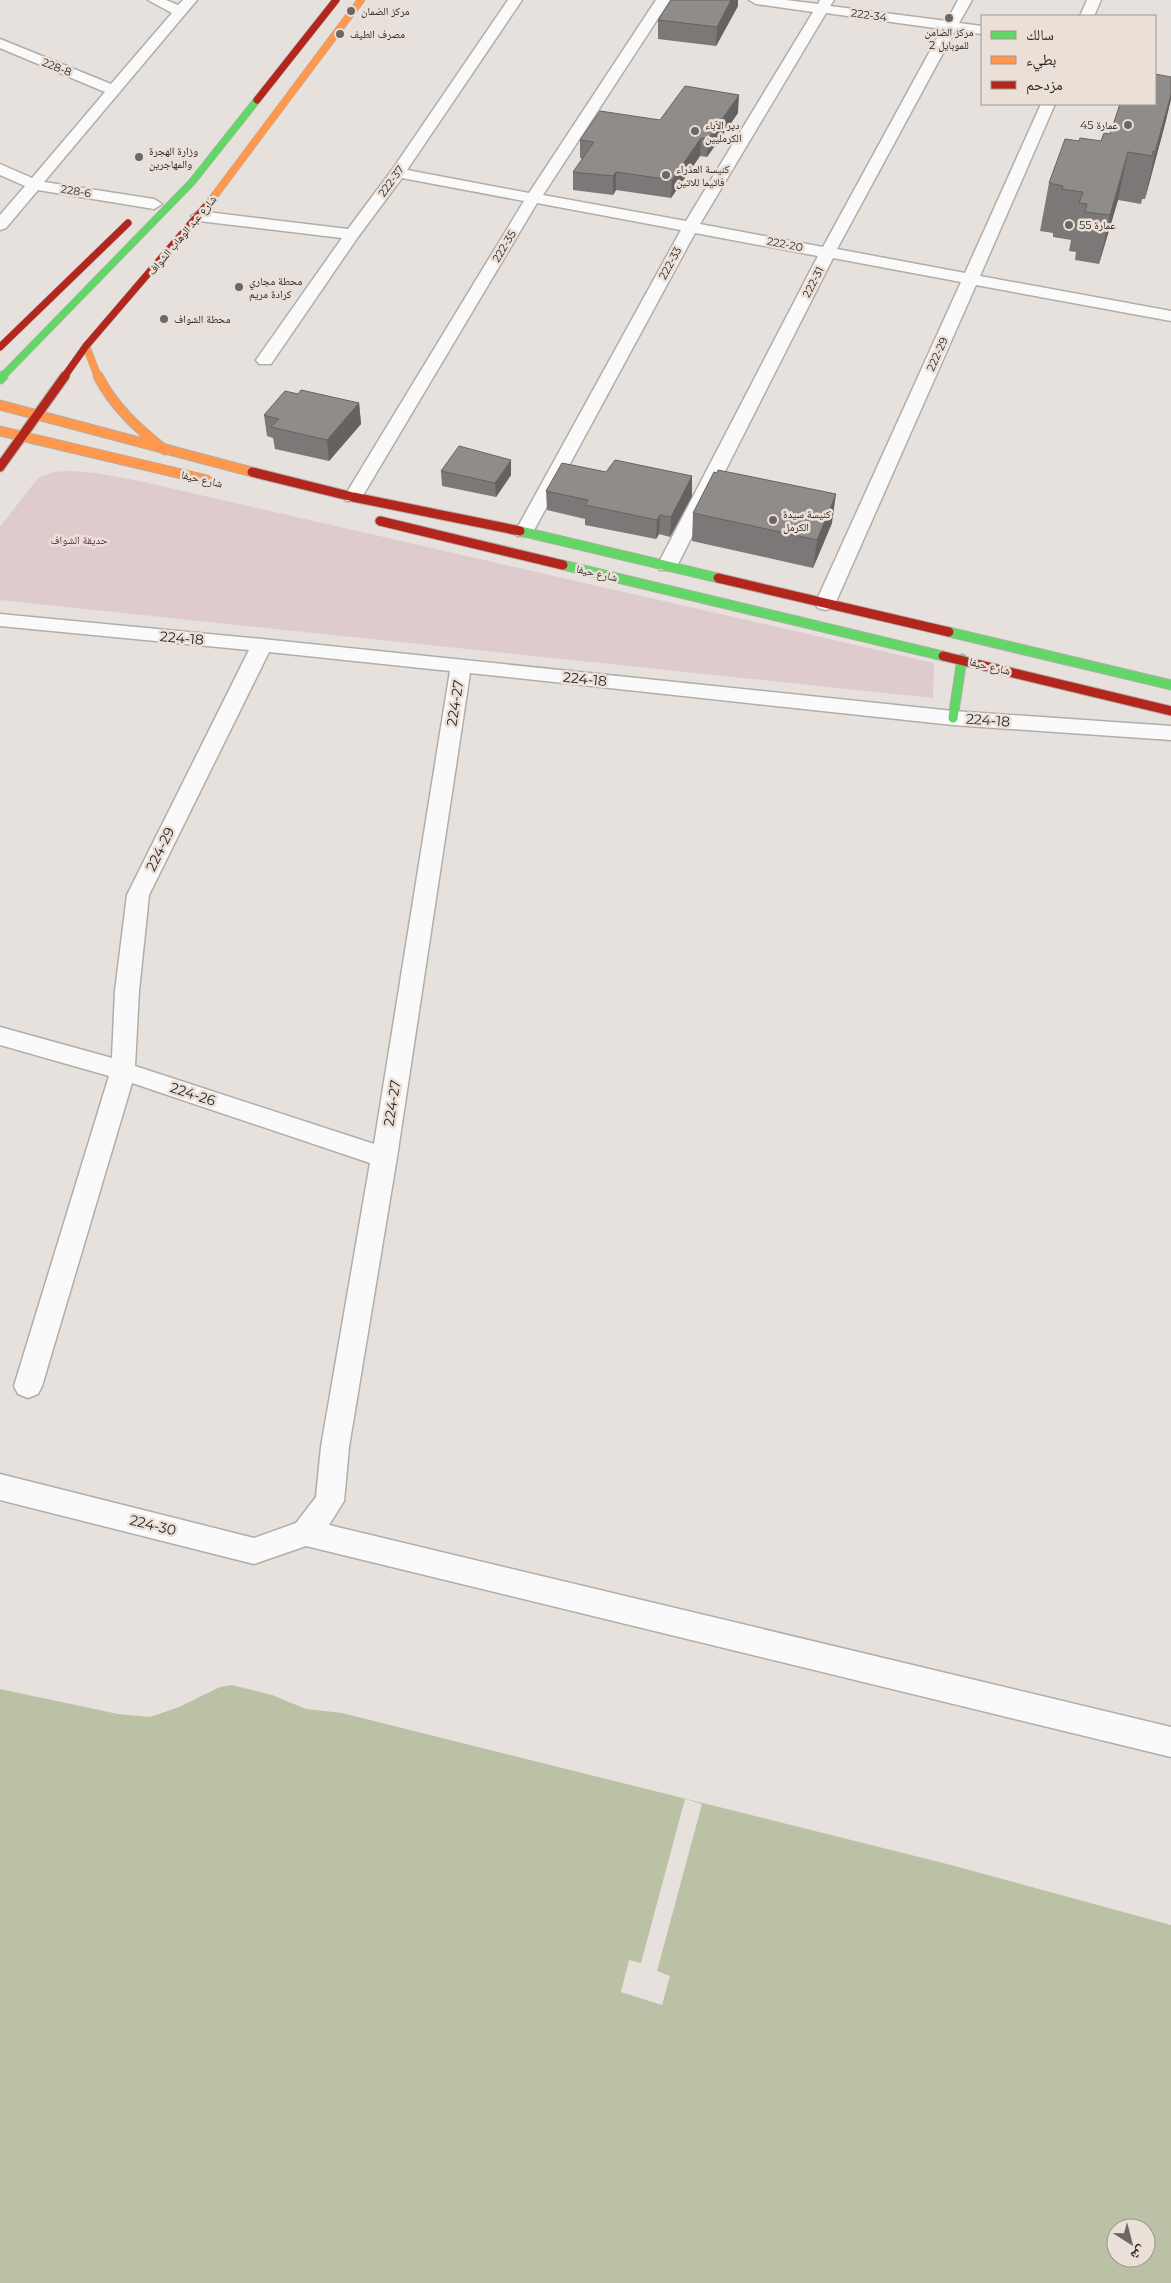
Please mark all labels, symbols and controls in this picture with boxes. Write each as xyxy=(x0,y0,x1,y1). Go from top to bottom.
place label: مركز الضمان xyxy=(361,4,410,18)
marker: مركز الضمان xyxy=(345,5,357,17)
street label: 222-34 xyxy=(850,6,889,25)
marker: مركز الضامن 2 للموبايل xyxy=(943,12,955,24)
legend xyxy=(981,15,1156,105)
place label: مركز الضامن 2 للموبايل xyxy=(924,25,974,52)
text: سالك xyxy=(1026,25,1054,44)
place label: مصرف الطيف xyxy=(350,27,405,41)
marker: مصرف الطيف xyxy=(334,28,346,40)
text: بطيء xyxy=(1026,50,1056,72)
street label: 228-8 xyxy=(40,55,74,79)
text: مزدحم xyxy=(1026,75,1063,95)
place label: دير الآباء الكرمليين xyxy=(705,118,742,145)
place label: عمارة 45 xyxy=(1080,118,1118,132)
marker: عمارة 45 xyxy=(1122,119,1134,131)
marker: دير الآباء الكرمليين xyxy=(689,125,701,137)
place label: وزارة الهجرة والمهاجرين xyxy=(149,144,198,171)
marker: وزارة الهجرة والمهاجرين xyxy=(133,151,145,163)
place label: كنيسة العذراء فاتيما للاتين xyxy=(676,162,730,189)
street label: 222-37 xyxy=(375,163,407,199)
marker: كنيسة العذراء فاتيما للاتين xyxy=(660,169,672,181)
street label: 228-6 xyxy=(60,182,92,200)
street label: شارع عبد الوهاب الشواف xyxy=(145,192,219,278)
place label: عمارة 55 xyxy=(1079,218,1116,232)
marker: عمارة 55 xyxy=(1063,219,1075,231)
street label: 222-35 xyxy=(489,227,519,265)
street label: 222-20 xyxy=(766,234,804,254)
street label: 222-33 xyxy=(656,244,684,282)
street label: 222-31 xyxy=(799,264,827,300)
place label: محطة مجاري كرادة مريم xyxy=(249,274,302,302)
marker: محطة مجاري كرادة مريم xyxy=(233,281,245,293)
place label: محطة الشواف xyxy=(174,312,230,326)
marker: محطة الشواف xyxy=(158,313,170,325)
street label: 222-29 xyxy=(923,335,951,373)
street label: شارع حيفا xyxy=(180,467,224,491)
place label: كنيسة سيدة الكرمل xyxy=(783,507,831,534)
marker: كنيسة سيدة الكرمل xyxy=(767,514,779,526)
park label: حديقة الشواف xyxy=(50,533,108,547)
street label: شارع حيفا xyxy=(575,561,619,585)
street label: 224-18 xyxy=(159,627,205,649)
street label: شارع حيفا xyxy=(968,654,1012,678)
street label: 224-18 xyxy=(562,668,608,690)
street label: 224-27 xyxy=(442,679,468,727)
street label: 224-18 xyxy=(965,709,1011,731)
street label: 224-29 xyxy=(142,824,178,874)
street label: 224-26 xyxy=(168,1078,218,1110)
street label: 224-27 xyxy=(379,1079,405,1127)
street label: 224-30 xyxy=(128,1511,178,1539)
north arrow xyxy=(1106,2218,1156,2268)
text: ش xyxy=(1127,2242,1150,2265)

